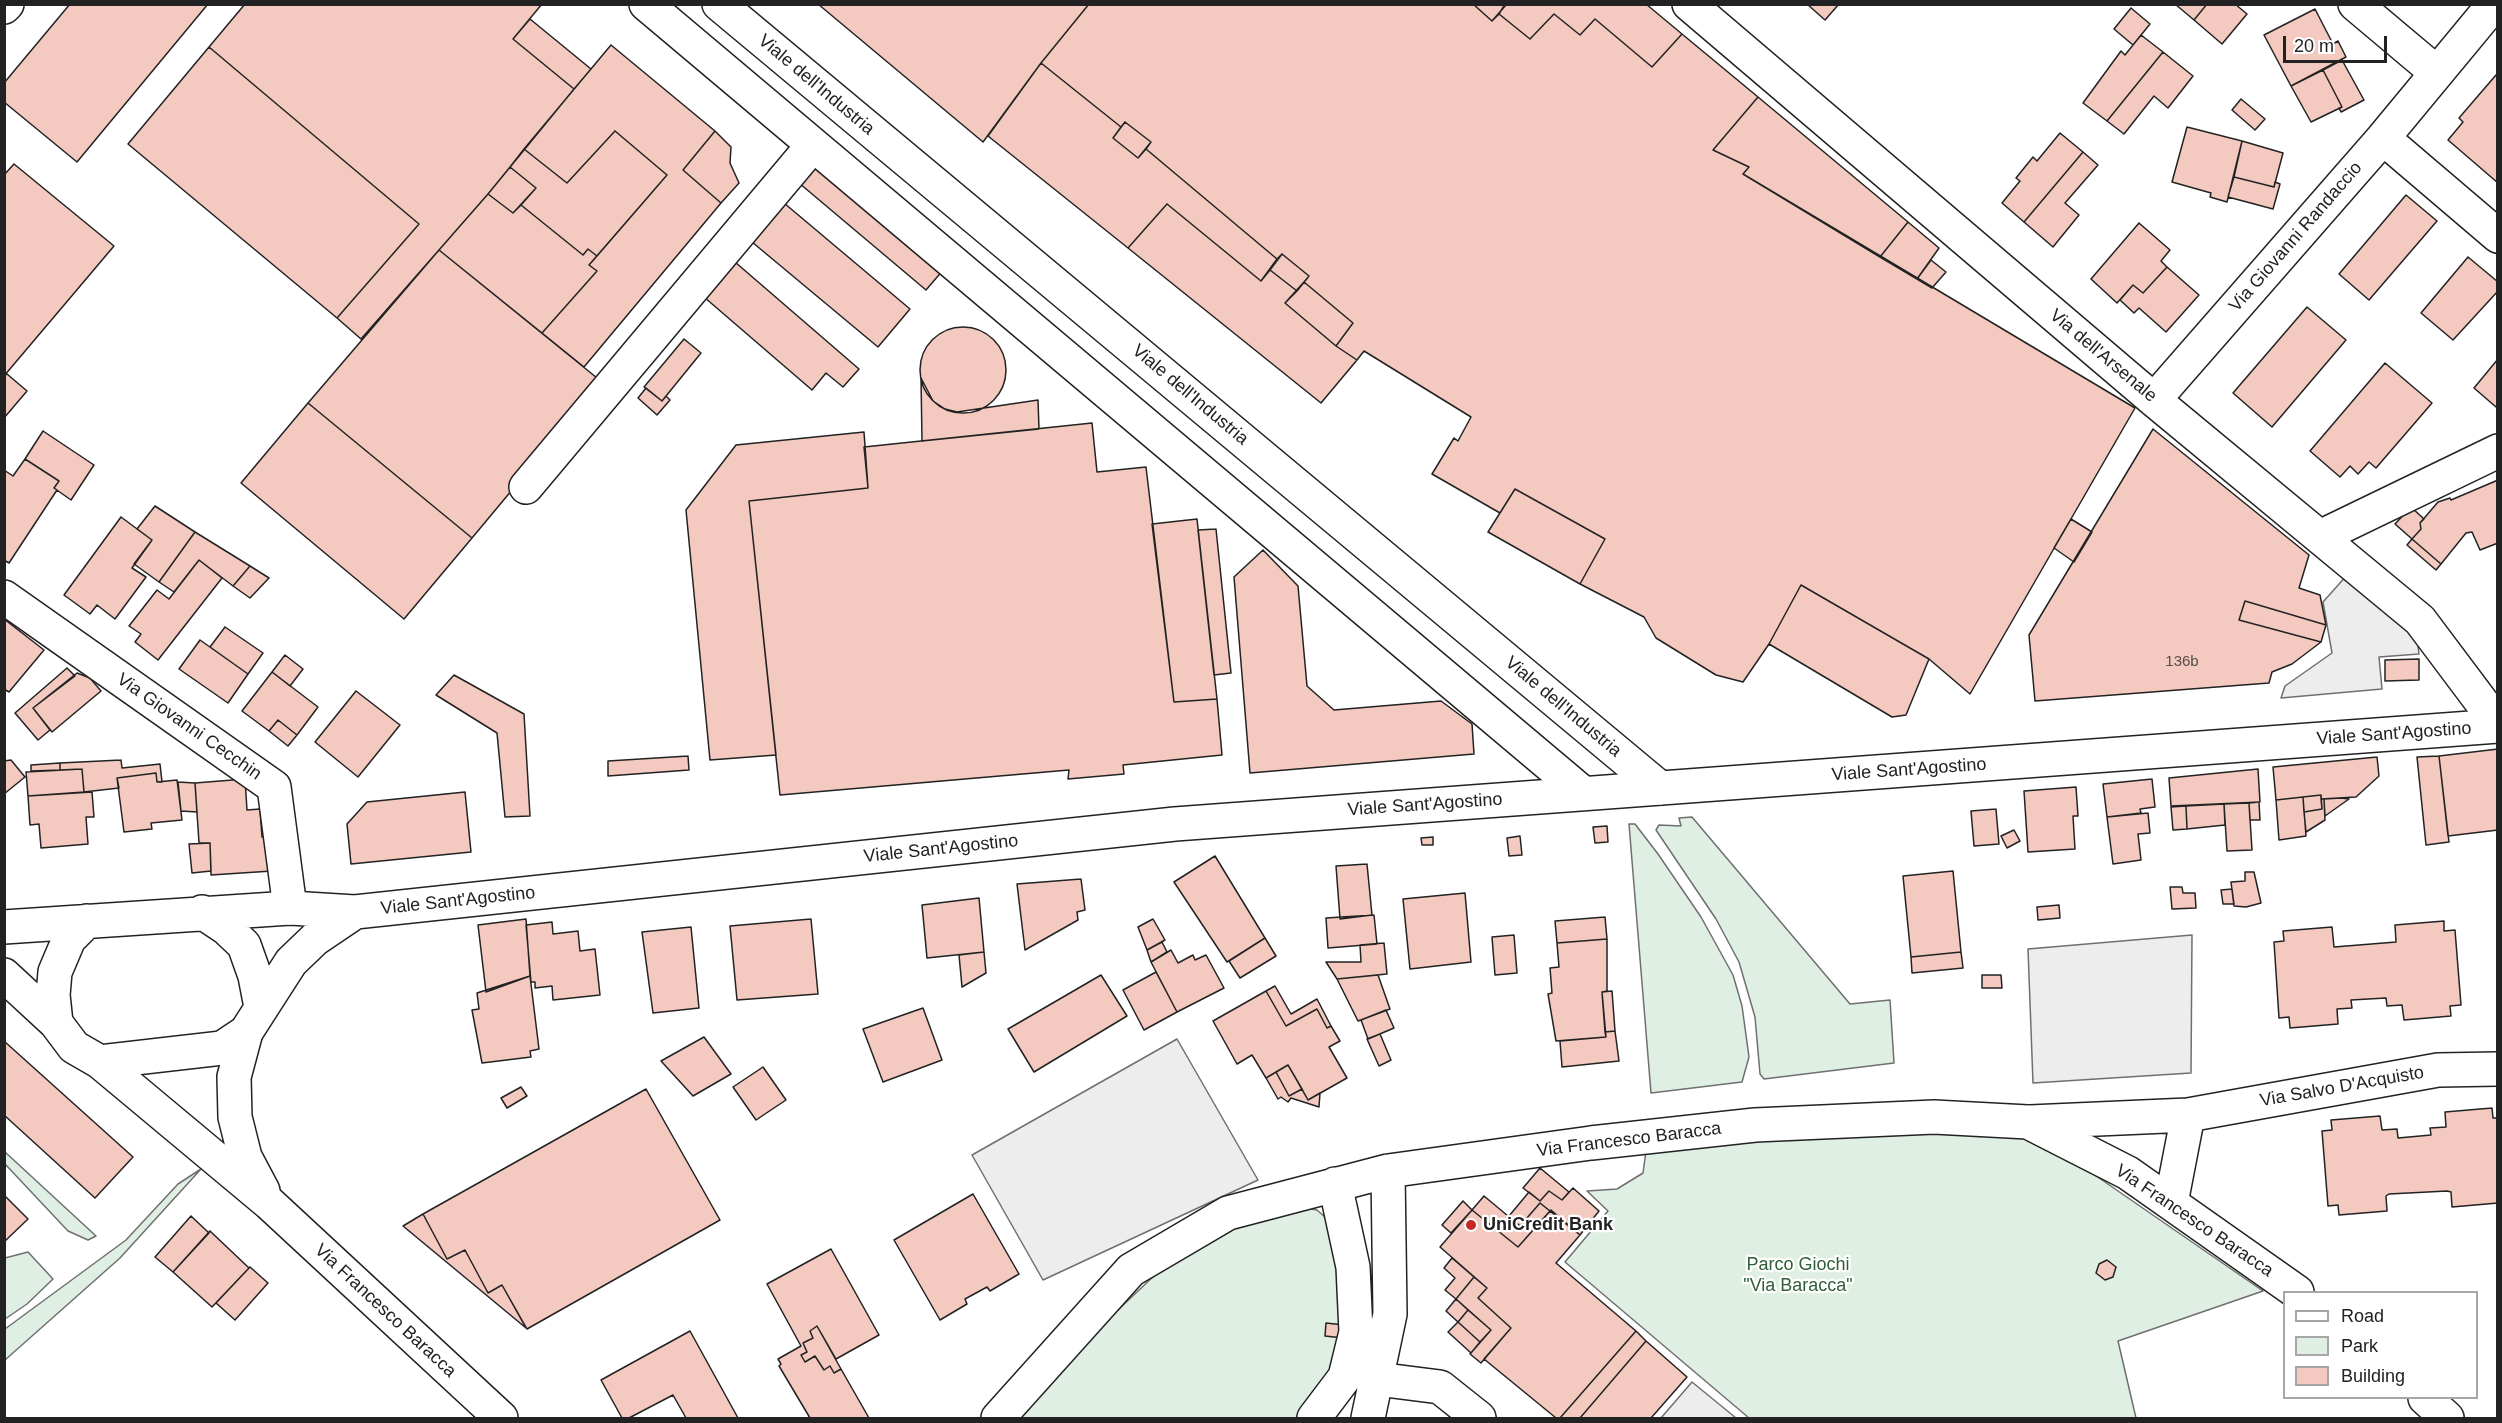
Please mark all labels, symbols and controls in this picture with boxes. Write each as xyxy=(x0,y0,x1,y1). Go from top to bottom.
scale bar xyxy=(2286,24,2390,62)
street label: Viale dell'Industria xyxy=(753,30,879,140)
text: 20 m xyxy=(2294,36,2334,56)
street label: Via Giovanni Randaccio xyxy=(2225,158,2367,316)
street label: Via dell'Arsenale xyxy=(2045,305,2161,407)
street label: Viale dell'Industria xyxy=(1127,340,1253,450)
street label: Viale dell'Industria xyxy=(1500,652,1626,762)
house number: 136b xyxy=(2165,653,2199,671)
street label: Via Giovanni Cecchin xyxy=(112,669,266,785)
street label: Viale Sant'Agostino xyxy=(2316,718,2472,750)
street label: Viale Sant'Agostino xyxy=(1831,754,1987,786)
street label: Viale Sant'Agostino xyxy=(1347,789,1503,821)
street label: Viale Sant'Agostino xyxy=(863,830,1019,868)
street label: Viale Sant'Agostino xyxy=(380,882,536,920)
street label: Via Salvo D'Acquisto xyxy=(2258,1062,2426,1112)
street label: Via Francesco Baracca xyxy=(1535,1118,1723,1162)
street label: Via Francesco Baracca xyxy=(2111,1160,2277,1282)
place label: UniCredit Bank xyxy=(1483,1214,1613,1236)
marker: UniCredit Bank xyxy=(1464,1218,1478,1232)
street label: Via Francesco Baracca xyxy=(310,1240,460,1382)
park label: Parco Giochi "Via Baracca" xyxy=(1743,1254,1853,1296)
legend xyxy=(2283,1291,2478,1399)
text: Road xyxy=(2341,1306,2384,1326)
text: Park xyxy=(2341,1336,2378,1356)
text: Building xyxy=(2341,1366,2405,1386)

